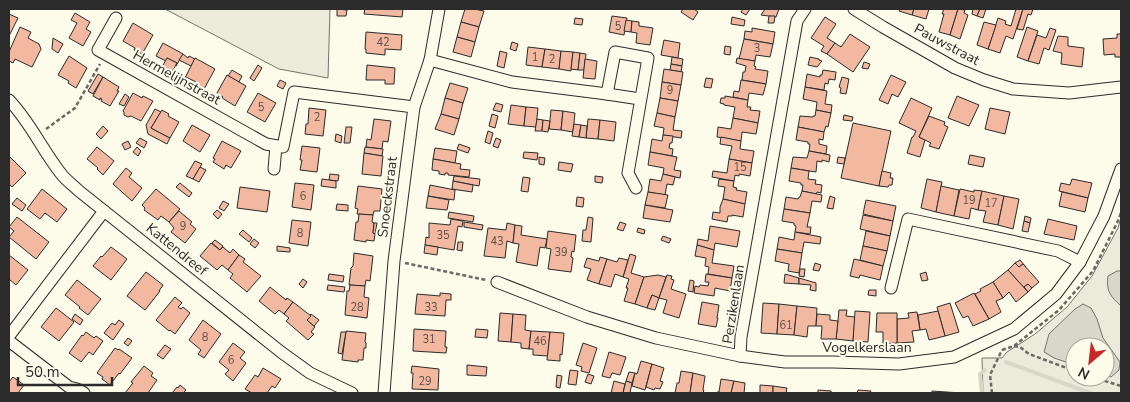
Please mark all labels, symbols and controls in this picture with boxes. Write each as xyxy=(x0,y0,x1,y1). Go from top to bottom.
house number: 5 xyxy=(615,19,622,34)
street label: Pauwstraat xyxy=(911,19,983,70)
house number: 42 xyxy=(376,35,390,50)
house number: 3 xyxy=(754,41,760,56)
street label: Hermelijnstraat xyxy=(130,46,224,109)
house number: 1 xyxy=(532,50,538,65)
house number: 2 xyxy=(549,52,555,67)
house number: 9 xyxy=(667,83,673,98)
house number: 5 xyxy=(258,100,265,115)
house number: 2 xyxy=(314,110,320,125)
street label: Snoeckstraat xyxy=(373,155,402,239)
house number: 15 xyxy=(733,160,747,175)
house number: 6 xyxy=(300,189,307,204)
house number: 19 xyxy=(962,193,976,208)
house number: 17 xyxy=(984,196,998,211)
street label: Kattendreef xyxy=(142,219,212,280)
house number: 9 xyxy=(180,219,186,234)
house number: 8 xyxy=(297,226,304,241)
house number: 35 xyxy=(436,228,450,243)
house number: 43 xyxy=(490,234,504,249)
house number: 39 xyxy=(554,245,568,260)
street label: Perzikenlaan xyxy=(718,263,749,345)
house number: 28 xyxy=(350,300,364,315)
house number: 33 xyxy=(424,300,438,315)
house number: 61 xyxy=(779,318,793,333)
house number: 8 xyxy=(202,330,209,345)
house number: 31 xyxy=(422,332,436,347)
house number: 46 xyxy=(533,334,547,349)
north arrow xyxy=(1065,337,1115,387)
street label: Vogelkerslaan xyxy=(821,338,912,357)
house number: 6 xyxy=(228,353,235,368)
scale bar xyxy=(18,354,111,386)
text: 50 m xyxy=(25,362,60,382)
text: N xyxy=(1075,362,1093,384)
house number: 29 xyxy=(418,374,432,389)

